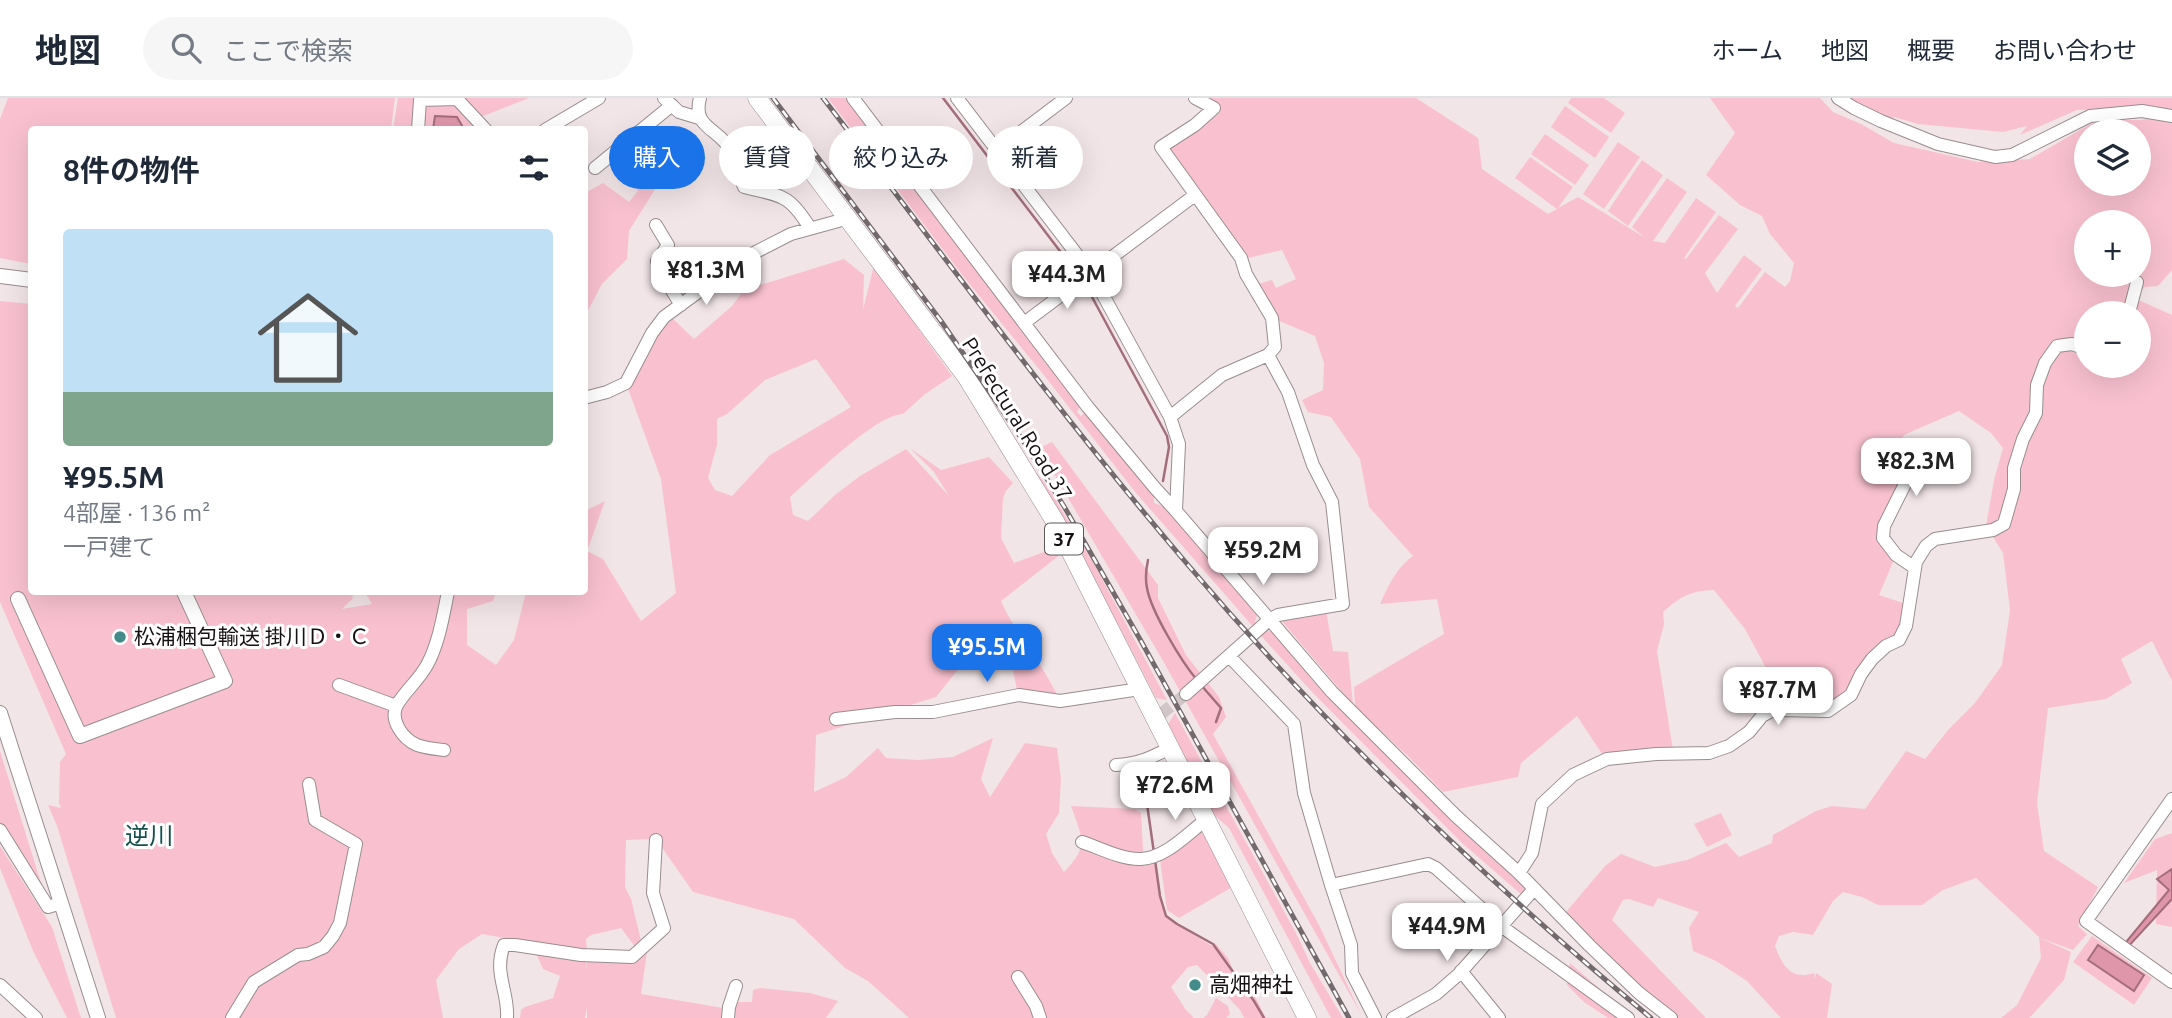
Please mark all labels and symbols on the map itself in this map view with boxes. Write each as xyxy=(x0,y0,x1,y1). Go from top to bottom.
pin: ¥81.3M xyxy=(649,248,763,307)
pin: ¥44.3M xyxy=(1010,252,1124,311)
street label: Prefectural Road 37 xyxy=(958,333,1078,504)
pin: ¥82.3M xyxy=(1859,438,1973,498)
road number: 37 xyxy=(1045,524,1083,554)
pin: ¥59.2M xyxy=(1206,528,1320,587)
place label: 松浦梱包輸送 掛川Ｄ・Ｃ xyxy=(134,624,370,648)
pin: ¥95.5M xyxy=(930,624,1044,684)
marker: 松浦梱包輸送 掛川Ｄ・Ｃ xyxy=(112,629,128,645)
pin: ¥87.7M xyxy=(1721,668,1835,727)
pin: ¥72.6M xyxy=(1118,762,1232,822)
district label: 逆川 xyxy=(125,822,173,849)
pin: ¥44.9M xyxy=(1390,904,1504,963)
place label: 高畑神社 xyxy=(1209,972,1293,996)
marker: 高畑神社 xyxy=(1187,977,1203,993)

